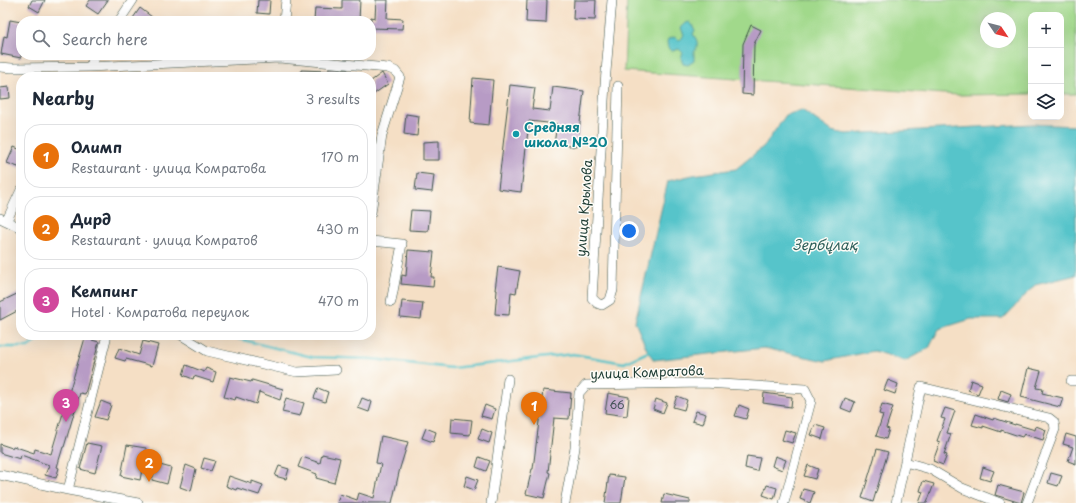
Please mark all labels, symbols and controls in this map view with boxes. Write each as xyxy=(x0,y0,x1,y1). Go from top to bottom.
north arrow xyxy=(980,12,1016,48)
map controls xyxy=(1028,12,1064,120)
button: + xyxy=(1028,12,1064,48)
search box xyxy=(16,16,376,60)
icon: search xyxy=(30,27,52,49)
text: Search here xyxy=(62,27,148,50)
button: − xyxy=(1028,48,1064,84)
button: layers xyxy=(1028,84,1064,120)
text: Nearby xyxy=(32,85,94,111)
text: 3 results xyxy=(306,89,360,108)
place label: Средняя школа №20 xyxy=(524,117,608,151)
marker: Средняя школа №20 xyxy=(511,129,521,139)
text: Олимп xyxy=(71,135,122,158)
text: 1 xyxy=(43,147,49,166)
text: 170 m xyxy=(321,147,359,166)
text: Restaurant · улица Комратова xyxy=(71,158,266,177)
street label: улица Крылова xyxy=(571,158,596,257)
text: Дирд xyxy=(71,207,111,230)
text: 2 xyxy=(41,219,51,238)
text: 430 m xyxy=(317,219,359,238)
your location xyxy=(619,221,639,241)
text: Restaurant · улица Комратов xyxy=(71,230,258,249)
water label: Зербұлақ xyxy=(793,234,859,255)
text: Кемпинг xyxy=(71,279,137,302)
text: 3 xyxy=(42,291,50,310)
text: 470 m xyxy=(318,291,359,310)
text: Hotel · Комратова переулок xyxy=(71,302,249,321)
street label: улица Комратова xyxy=(590,360,705,383)
pin: 3 xyxy=(53,389,79,422)
pin: 1 xyxy=(521,392,547,425)
house number: 66 xyxy=(609,396,625,413)
pin: 2 xyxy=(136,449,162,482)

